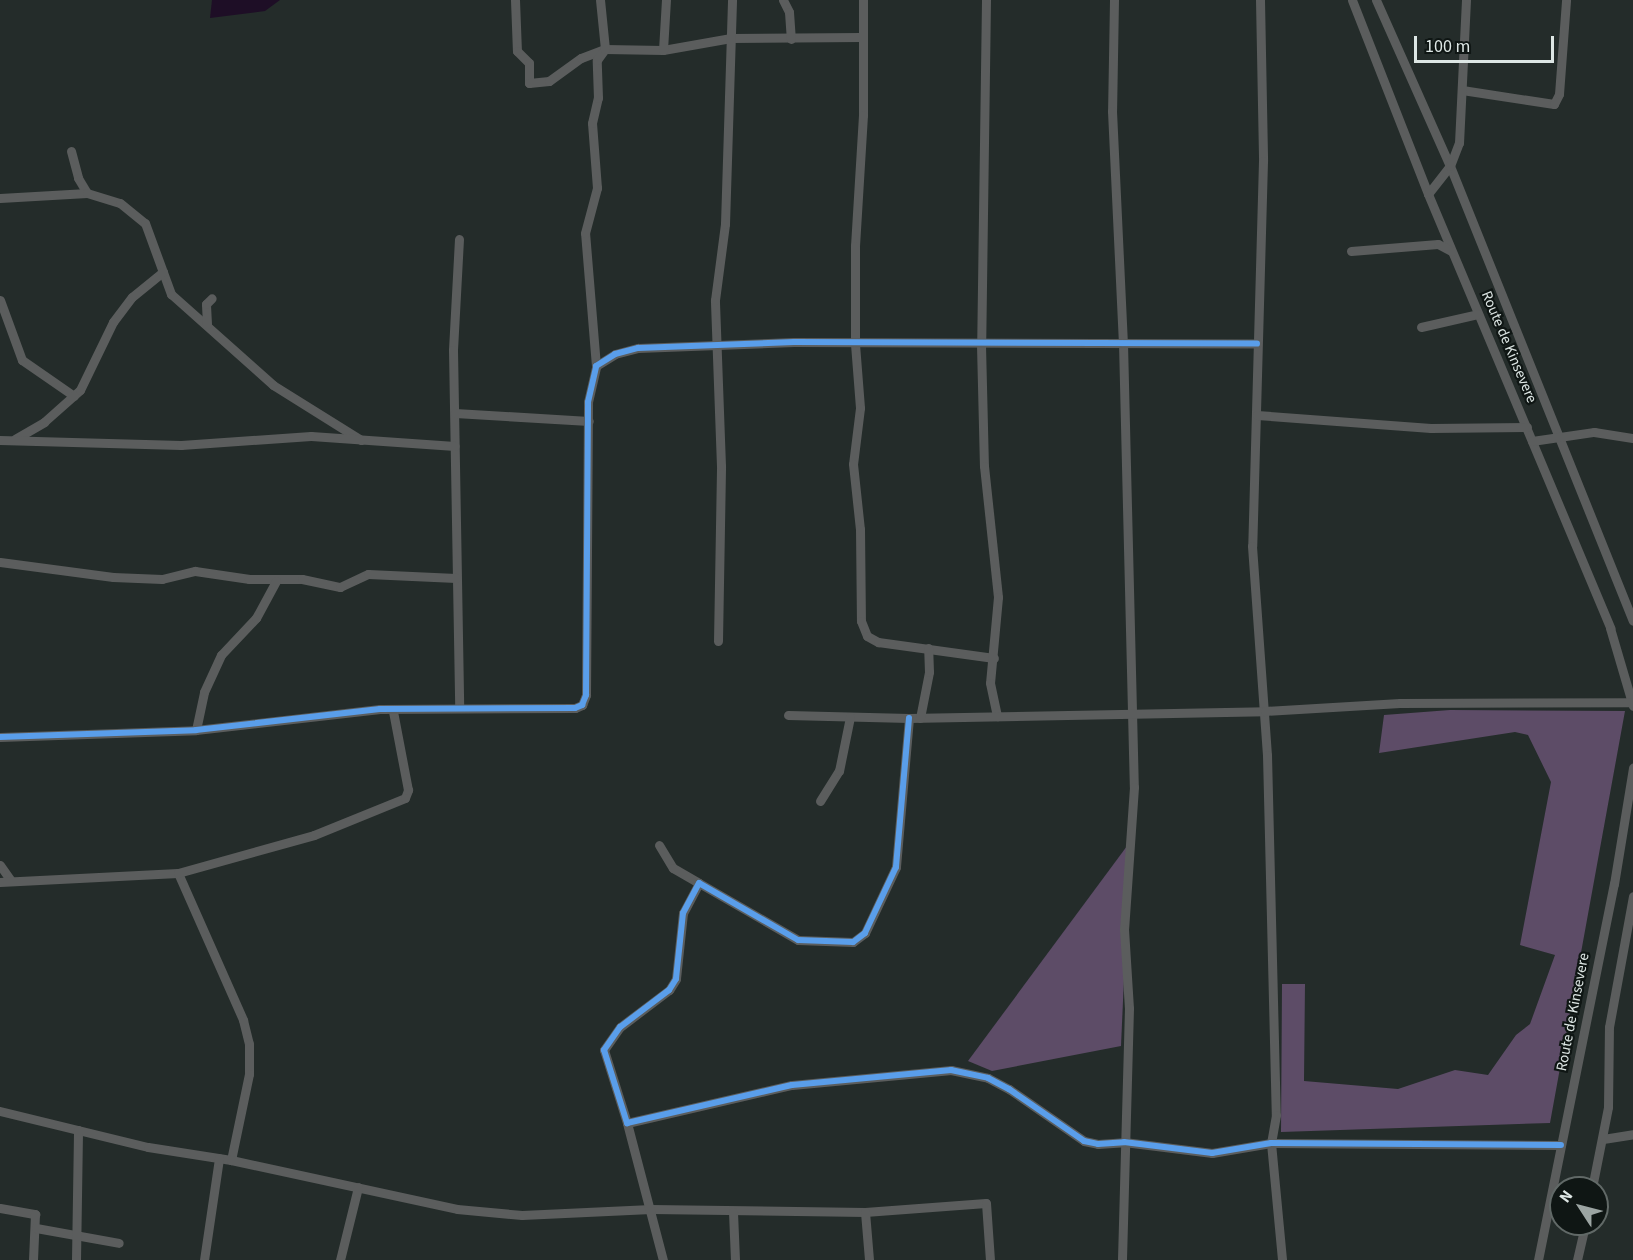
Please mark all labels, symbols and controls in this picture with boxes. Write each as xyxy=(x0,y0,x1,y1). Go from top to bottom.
scale bar xyxy=(1417,24,1556,62)
text: 100 m xyxy=(1425,34,1470,59)
street label: Route de Kinsevere xyxy=(1477,288,1541,406)
street label: Route de Kinsevere xyxy=(1553,951,1593,1073)
north arrow xyxy=(1549,1176,1609,1236)
text: N xyxy=(1554,1186,1578,1207)

